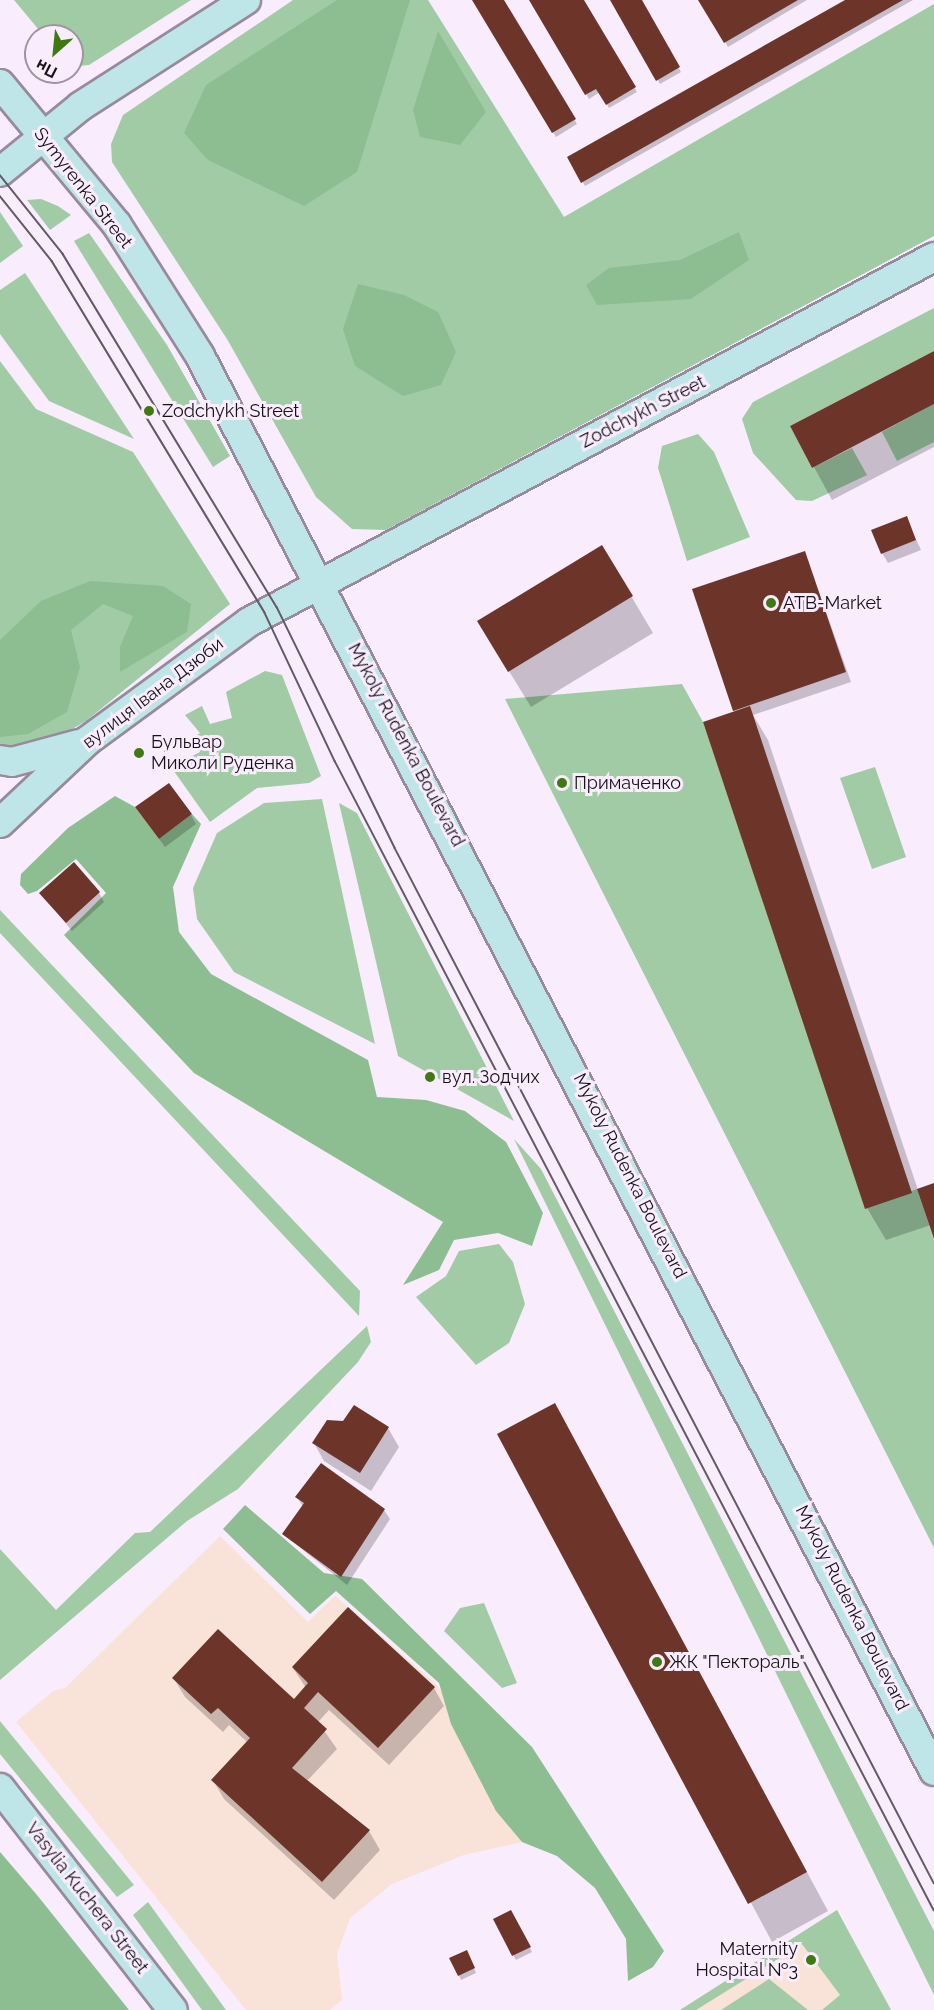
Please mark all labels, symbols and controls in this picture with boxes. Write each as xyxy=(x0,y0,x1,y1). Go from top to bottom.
north arrow xyxy=(24,24,84,84)
text: Пн xyxy=(33,55,60,82)
street label: Symyrenka Street xyxy=(29,123,137,253)
street label: Zodchykh Street xyxy=(577,371,709,453)
place label: Zodchykh Street xyxy=(162,400,299,422)
marker: Zodchykh Street xyxy=(140,402,158,420)
place label: ATB-Market xyxy=(783,592,882,614)
marker: ATB-Market xyxy=(764,596,778,610)
street label: вулиця Івана Дзюби xyxy=(78,633,228,753)
street label: Mykoly Rudenka Boulevard xyxy=(343,639,469,851)
place label: Бульвар Миколи Руденка xyxy=(151,732,294,774)
marker: Бульвар Миколи Руденка xyxy=(132,746,146,760)
place label: Примаченко xyxy=(574,772,681,794)
marker: Примаченко xyxy=(555,776,569,790)
place label: вул. Зодчих xyxy=(442,1066,540,1088)
marker: вул. Зодчих xyxy=(423,1070,437,1084)
street label: Mykoly Rudenka Boulevard xyxy=(569,1070,691,1282)
street label: Mykoly Rudenka Boulevard xyxy=(791,1502,913,1714)
place label: ЖК "Пектораль" xyxy=(669,1651,805,1673)
marker: ЖК "Пектораль" xyxy=(650,1655,664,1669)
street label: Vasylia Kuchera Street xyxy=(21,1818,153,1978)
place label: Maternity Hospital №3 xyxy=(695,1939,798,1982)
marker: Maternity Hospital №3 xyxy=(802,1951,820,1969)

